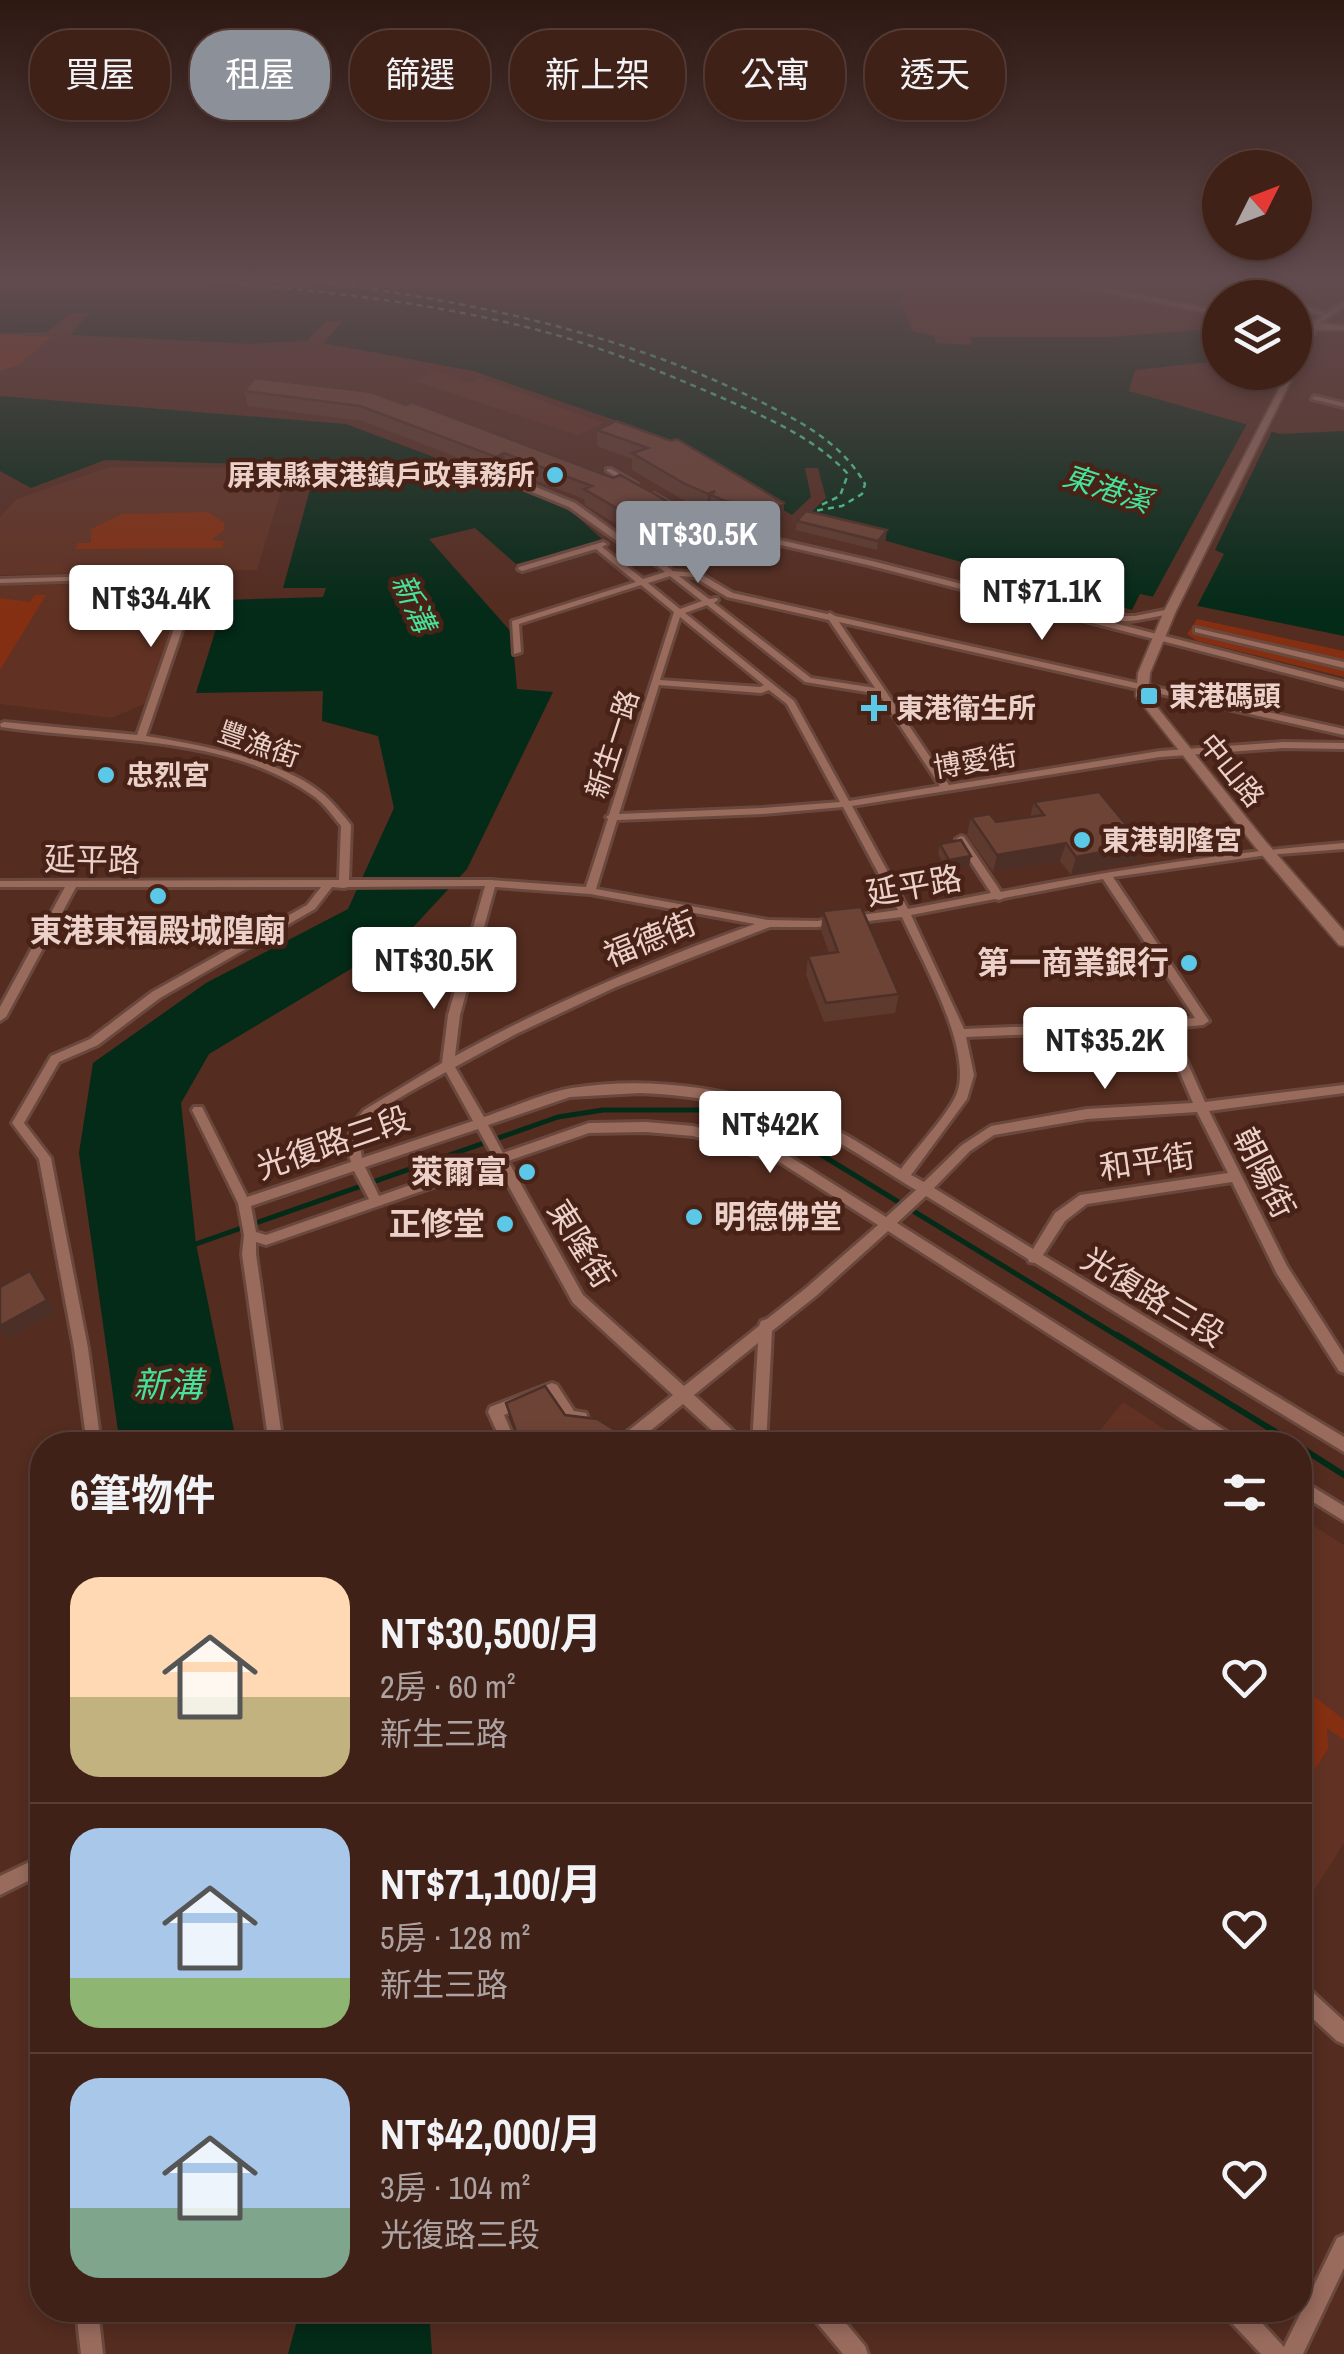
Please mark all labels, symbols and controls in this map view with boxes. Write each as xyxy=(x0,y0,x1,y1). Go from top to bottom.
chip: 買屋 xyxy=(30,30,170,120)
chip: 租屋 xyxy=(190,30,330,120)
chip: 篩選 xyxy=(350,30,490,120)
chip: 新上架 xyxy=(510,30,685,120)
chip: 公寓 xyxy=(705,30,845,120)
chip: 透天 xyxy=(865,30,1005,120)
north arrow xyxy=(1202,150,1312,260)
map controls xyxy=(1202,150,1312,390)
button: layers xyxy=(1202,280,1312,390)
water label: 東港溪 xyxy=(1058,455,1160,522)
place label: 屏東縣東港鎮戶政事務所 xyxy=(227,456,535,494)
marker: 屏東縣東港鎮戶政事務所 xyxy=(544,464,566,486)
pin: NT$30.5K xyxy=(595,501,801,586)
text: NT$30.5K xyxy=(638,512,758,555)
pin: NT$71.1K xyxy=(939,558,1145,643)
pin: NT$34.4K xyxy=(48,565,254,650)
water label: 新溝 xyxy=(383,567,446,642)
text: NT$71.1K xyxy=(982,569,1102,612)
text: NT$34.4K xyxy=(91,576,211,619)
place label: 東港碼頭 xyxy=(1169,677,1281,715)
street label: 新生一路 xyxy=(577,685,647,803)
marker: 東港碼頭 xyxy=(1138,685,1160,707)
place label: 東港衛生所 xyxy=(896,689,1036,727)
marker: 東港衛生所 xyxy=(861,695,887,721)
street label: 豐漁街 xyxy=(213,712,305,776)
street label: 中山路 xyxy=(1191,725,1273,815)
street label: 博愛街 xyxy=(931,736,1019,786)
place label: 忠烈宮 xyxy=(126,756,210,794)
marker: 忠烈宮 xyxy=(95,764,117,786)
place label: 東港朝隆宮 xyxy=(1102,821,1242,859)
marker: 東港朝隆宮 xyxy=(1071,829,1093,851)
street label: 延平路 xyxy=(44,837,140,882)
street label: 延平路 xyxy=(863,856,965,915)
marker: 東港東福殿城隍廟 xyxy=(147,885,169,907)
street label: 福德街 xyxy=(597,901,702,976)
place label: 東港東福殿城隍廟 xyxy=(30,909,286,952)
pin: NT$30.5K xyxy=(331,927,537,1012)
text: NT$30.5K xyxy=(374,938,494,981)
place label: 第一商業銀行 xyxy=(977,941,1169,984)
marker: 第一商業銀行 xyxy=(1178,952,1200,974)
pin: NT$35.2K xyxy=(1002,1007,1208,1092)
text: NT$35.2K xyxy=(1045,1018,1165,1061)
pin: NT$42K xyxy=(689,1091,851,1176)
street label: 光復路三段 xyxy=(250,1096,415,1189)
text: NT$42K xyxy=(721,1102,819,1145)
street label: 朝陽街 xyxy=(1223,1120,1305,1225)
street label: 和平街 xyxy=(1096,1134,1197,1189)
place label: 萊爾富 xyxy=(411,1150,507,1193)
marker: 萊爾富 xyxy=(516,1161,538,1183)
street label: 東隆街 xyxy=(538,1192,625,1296)
place label: 明德佛堂 xyxy=(714,1195,842,1238)
place label: 正修堂 xyxy=(389,1202,485,1245)
marker: 明德佛堂 xyxy=(683,1206,705,1228)
marker: 正修堂 xyxy=(494,1213,516,1235)
street label: 光復路三段 xyxy=(1074,1237,1233,1356)
water label: 新溝 xyxy=(133,1361,208,1408)
icon: filters xyxy=(1217,1465,1272,1520)
text: 6筆物件 xyxy=(70,1467,215,1523)
text: NT$30,500/月 xyxy=(380,1605,602,1661)
icon: home xyxy=(150,1617,270,1737)
icon: heart xyxy=(1217,1650,1272,1705)
text: 2房 · 60 m² xyxy=(380,1665,516,1708)
text: 新生三路 xyxy=(380,1712,508,1755)
text: NT$71,100/月 xyxy=(380,1856,602,1912)
icon: home xyxy=(150,1868,270,1988)
icon: heart xyxy=(1217,1901,1272,1956)
text: 5房 · 128 m² xyxy=(380,1916,530,1959)
text: 新生三路 xyxy=(380,1963,508,2006)
text: NT$42,000/月 xyxy=(380,2106,602,2162)
icon: home xyxy=(150,2118,270,2238)
icon: heart xyxy=(1217,2151,1272,2206)
text: 3房 · 104 m² xyxy=(380,2166,530,2209)
text: 光復路三段 xyxy=(380,2213,540,2256)

